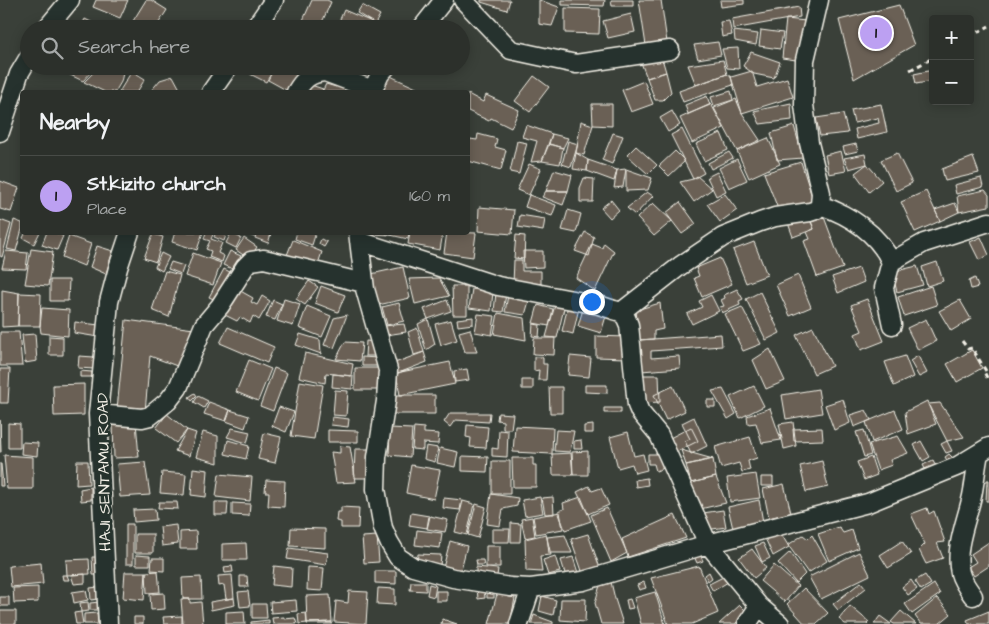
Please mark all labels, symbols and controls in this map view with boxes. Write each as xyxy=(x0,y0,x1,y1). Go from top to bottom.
pin: 1 xyxy=(860,14,892,52)
map controls xyxy=(929,15,974,105)
button: + xyxy=(929,15,974,60)
search box xyxy=(20,20,470,75)
icon: search xyxy=(38,34,66,62)
text: Search here xyxy=(78,34,190,61)
button: − xyxy=(929,60,974,105)
text: Nearby xyxy=(40,108,110,137)
text: St.kizito church xyxy=(87,171,225,198)
text: 1 xyxy=(55,185,57,207)
text: 160 m xyxy=(409,185,450,207)
text: Place xyxy=(87,198,127,220)
your location xyxy=(579,289,605,315)
street label: HAJI SENTAMU ROAD xyxy=(92,392,116,551)

